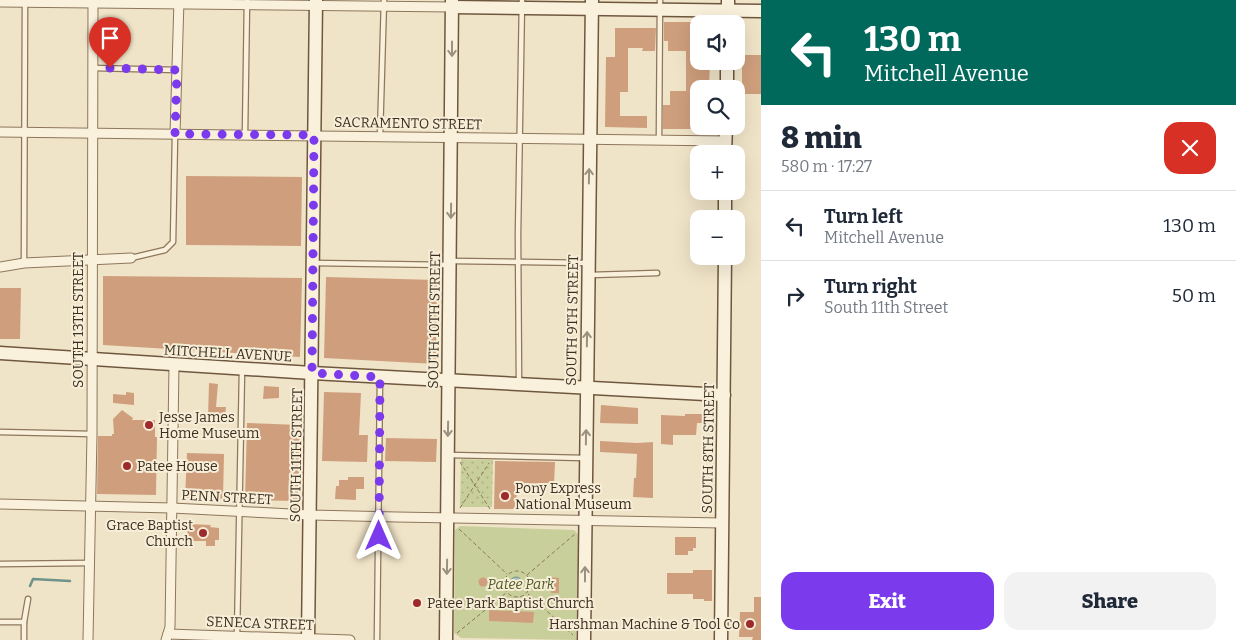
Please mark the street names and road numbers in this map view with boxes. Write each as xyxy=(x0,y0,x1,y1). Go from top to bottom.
street label: SACRAMENTO STREET xyxy=(334,114,482,133)
street label: SOUTH 10TH STREET xyxy=(425,251,444,389)
street label: SOUTH 13TH STREET xyxy=(70,252,87,388)
street label: SOUTH 9TH STREET xyxy=(563,254,582,386)
street label: MITCHELL AVENUE xyxy=(163,342,293,365)
street label: SOUTH 8TH STREET xyxy=(699,383,718,514)
street label: SOUTH 11TH STREET xyxy=(287,388,306,522)
street label: PENN STREET xyxy=(181,487,273,508)
street label: SENECA STREET xyxy=(206,613,314,634)

